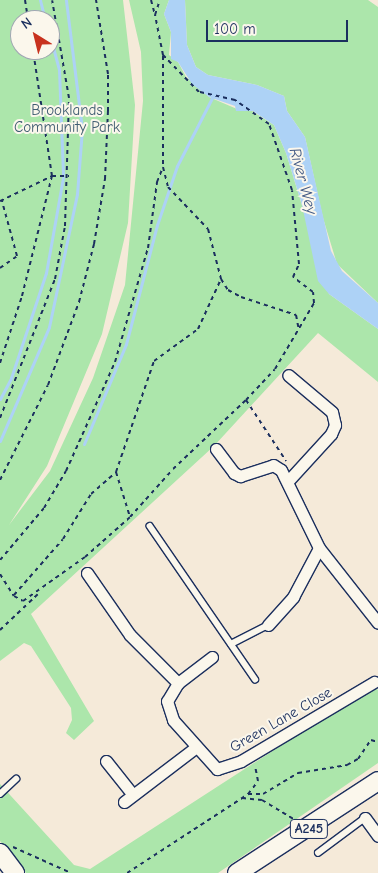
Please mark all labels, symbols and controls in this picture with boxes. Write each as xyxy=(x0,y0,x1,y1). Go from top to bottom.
north arrow xyxy=(10,10,60,60)
scale bar xyxy=(208,10,350,42)
text: N xyxy=(18,14,35,33)
text: 100 m xyxy=(214,20,256,38)
park label: Brooklands Community Park xyxy=(14,101,120,136)
water label: River Wey xyxy=(285,146,321,216)
street label: Green Lane Close xyxy=(227,684,335,756)
road number: A245 xyxy=(289,818,329,841)

